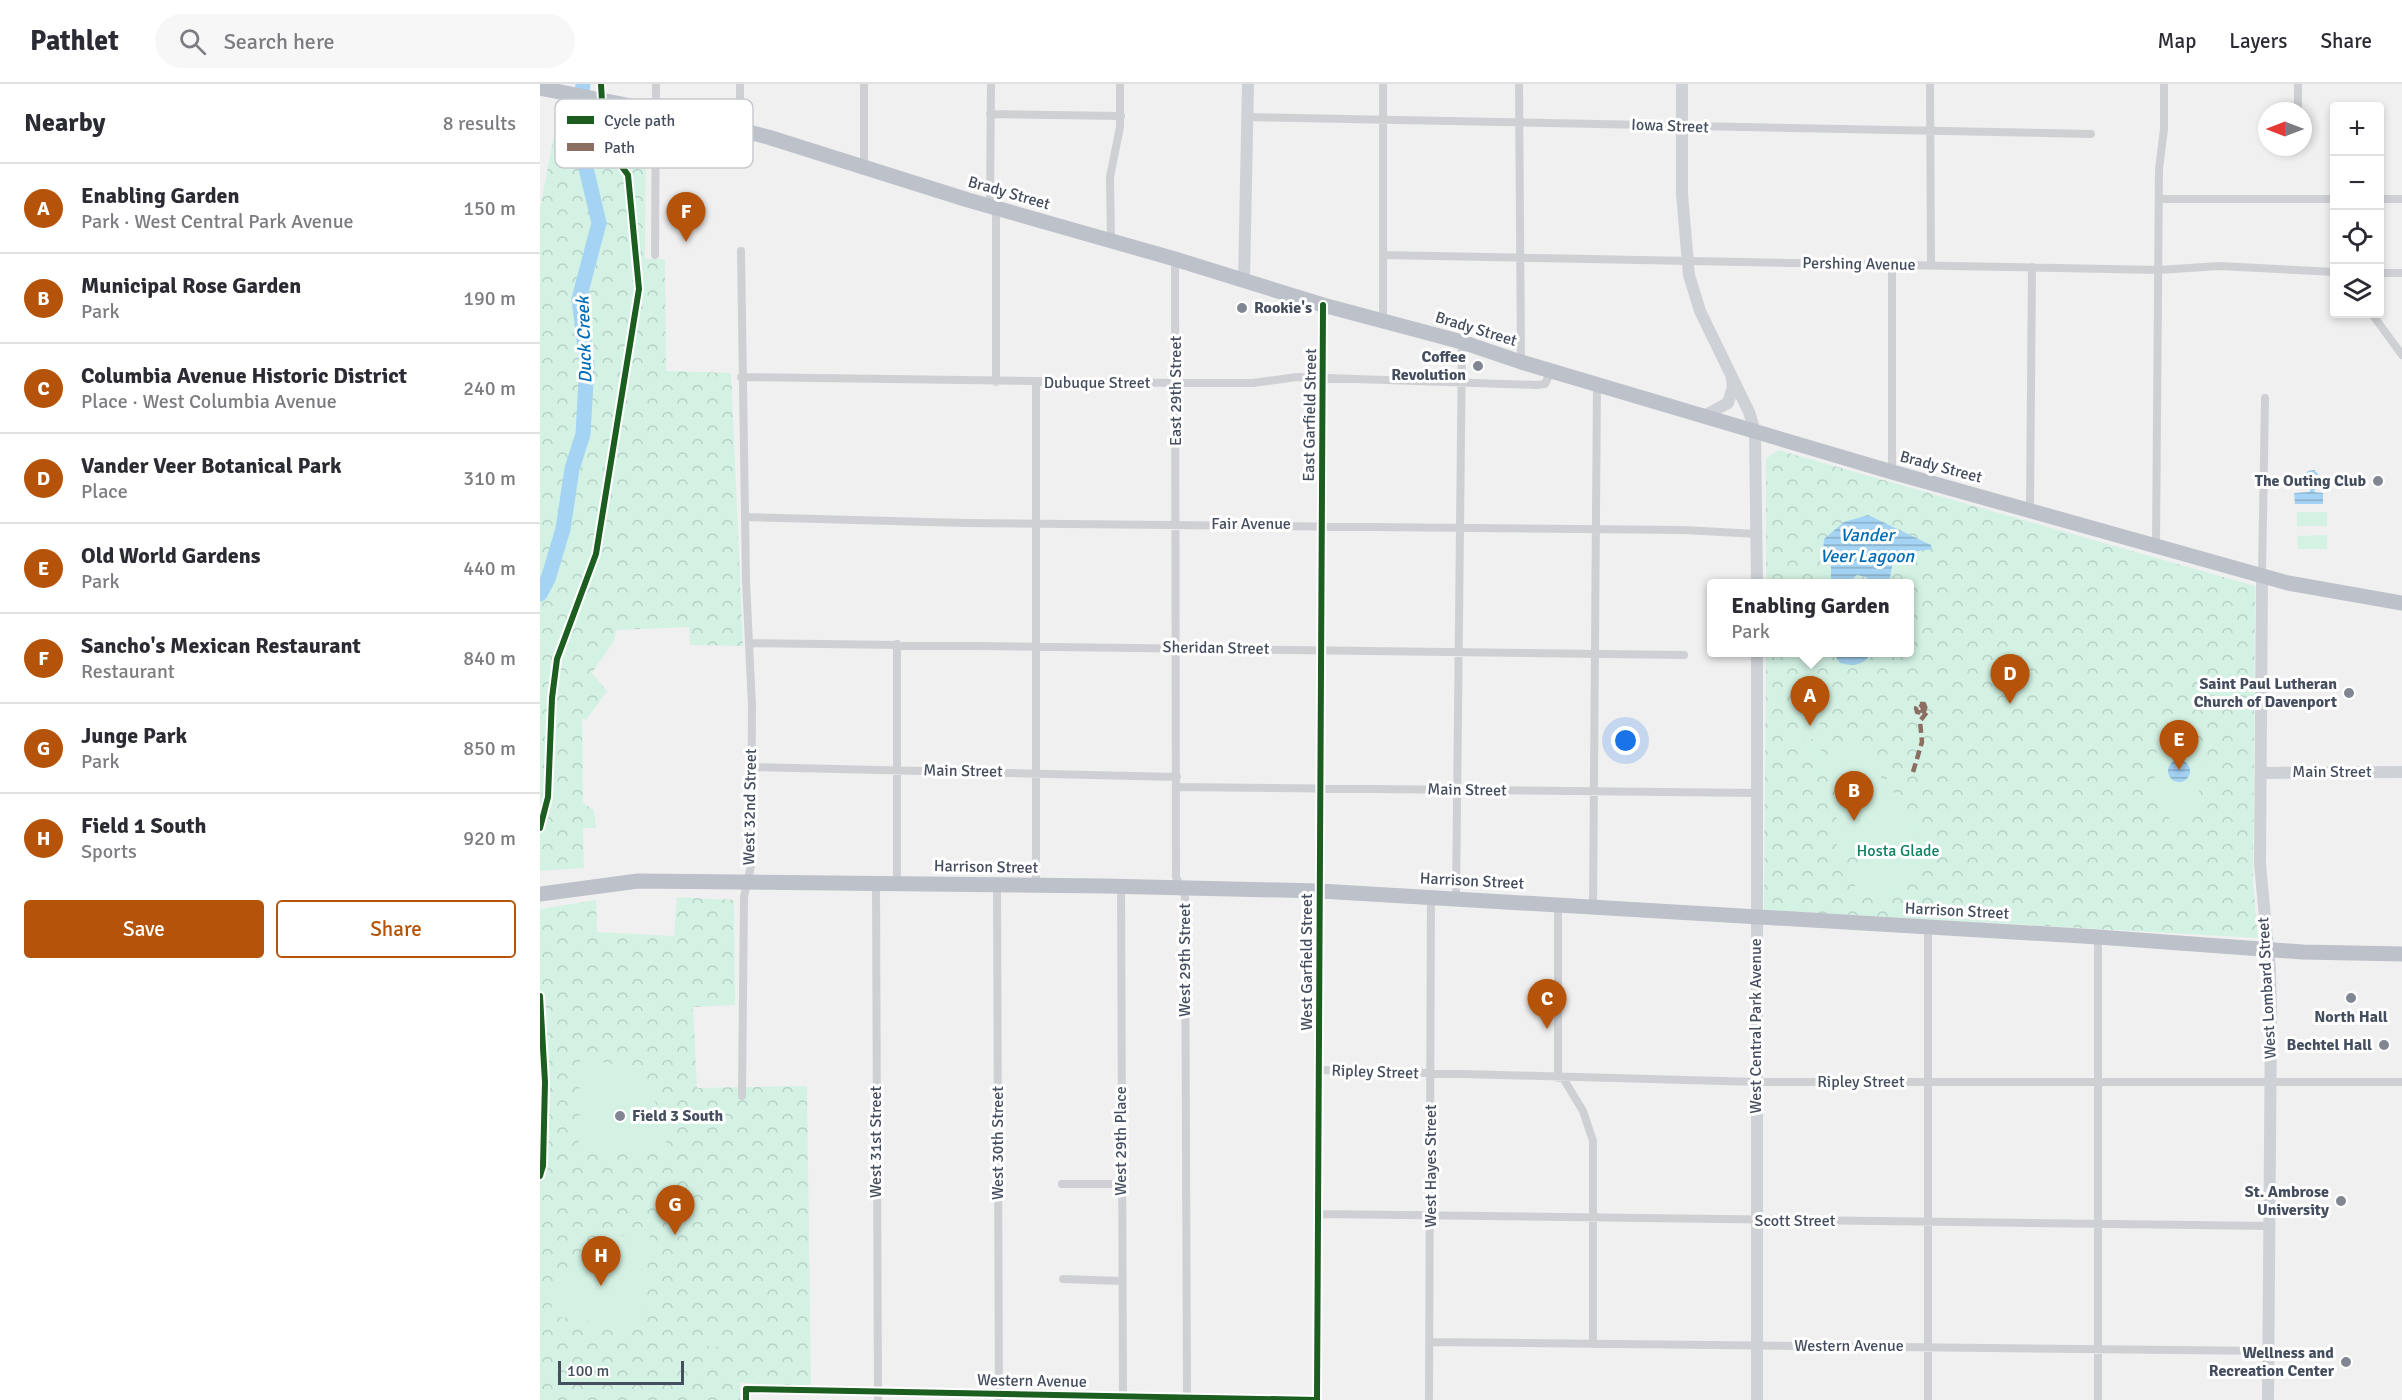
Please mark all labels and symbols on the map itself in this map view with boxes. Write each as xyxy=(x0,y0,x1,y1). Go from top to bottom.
legend xyxy=(555,99,753,168)
north arrow xyxy=(2258,102,2312,156)
text: Cycle path xyxy=(604,111,675,131)
street label: Iowa Street xyxy=(1631,115,1710,137)
text: Path xyxy=(604,138,635,158)
street label: Brady Street xyxy=(966,172,1053,214)
pin: F xyxy=(666,192,706,242)
street label: Pershing Avenue xyxy=(1802,253,1916,275)
water label: Duck Creek xyxy=(571,294,597,384)
place label: Rookie's xyxy=(1254,298,1312,318)
marker: Rookie's xyxy=(1235,301,1249,315)
street label: Brady Street xyxy=(1433,307,1520,351)
street label: East 29th Street xyxy=(1166,336,1186,446)
place label: Coffee Revolution xyxy=(1391,347,1466,385)
street label: East Garfield Street xyxy=(1299,348,1321,482)
marker: Coffee Revolution xyxy=(1471,359,1485,373)
street label: Dubuque Street xyxy=(1044,373,1151,393)
street label: Brady Street xyxy=(1898,446,1985,488)
place label: The Outing Club xyxy=(2255,471,2366,491)
marker: The Outing Club xyxy=(2371,474,2385,488)
street label: Fair Avenue xyxy=(1211,514,1291,534)
water label: Vander Veer Lagoon xyxy=(1820,524,1915,567)
street label: Sheridan Street xyxy=(1163,637,1270,659)
pin: D xyxy=(1990,654,2030,704)
place label: Saint Paul Lutheran Church of Davenport xyxy=(2194,674,2337,712)
pin: A xyxy=(1790,676,1830,726)
marker: Saint Paul Lutheran Church of Davenport xyxy=(2342,686,2356,700)
pin: E xyxy=(2160,720,2198,770)
your location xyxy=(1611,726,1640,755)
street label: West 32nd Street xyxy=(739,748,761,866)
street label: Main Street xyxy=(923,760,1003,782)
street label: Main Street xyxy=(2292,762,2372,782)
pin: B xyxy=(1834,772,1874,821)
street label: Main Street xyxy=(1427,779,1507,801)
park label: Hosta Glade xyxy=(1857,841,1939,861)
street label: Harrison Street xyxy=(934,856,1039,878)
street label: Harrison Street xyxy=(1419,868,1525,894)
street label: West Garfield Street xyxy=(1297,893,1317,1031)
street label: Harrison Street xyxy=(1904,898,2010,924)
street label: West 29th Street xyxy=(1175,903,1195,1017)
street label: West Lombard Street xyxy=(2253,916,2281,1059)
street label: West Central Park Avenue xyxy=(1746,938,1766,1114)
pin: C xyxy=(1528,980,1566,1029)
marker: North Hall xyxy=(2344,991,2358,1005)
place label: North Hall xyxy=(2314,1007,2388,1027)
place label: Bechtel Hall xyxy=(2287,1035,2372,1055)
marker: Bechtel Hall xyxy=(2377,1038,2391,1052)
street label: Ripley Street xyxy=(1331,1060,1419,1084)
street label: Ripley Street xyxy=(1817,1072,1905,1092)
street label: West 31st Street xyxy=(866,1086,886,1198)
street label: West 30th Street xyxy=(988,1086,1008,1200)
street label: West 29th Place xyxy=(1111,1086,1131,1196)
street label: West Hayes Street xyxy=(1421,1104,1441,1228)
place label: Field 3 South xyxy=(632,1106,724,1126)
marker: Field 3 South xyxy=(613,1109,627,1123)
place label: St. Ambrose University xyxy=(2245,1182,2329,1220)
pin: G xyxy=(656,1186,694,1235)
marker: St. Ambrose University xyxy=(2334,1194,2348,1208)
street label: Scott Street xyxy=(1755,1211,1836,1231)
pin: H xyxy=(582,1236,620,1286)
street label: Western Avenue xyxy=(1794,1336,1904,1356)
place label: Wellness and Recreation Center xyxy=(2209,1343,2335,1381)
marker: Wellness and Recreation Center xyxy=(2339,1355,2353,1369)
scale bar xyxy=(558,1358,684,1386)
street label: Western Avenue xyxy=(977,1370,1087,1392)

